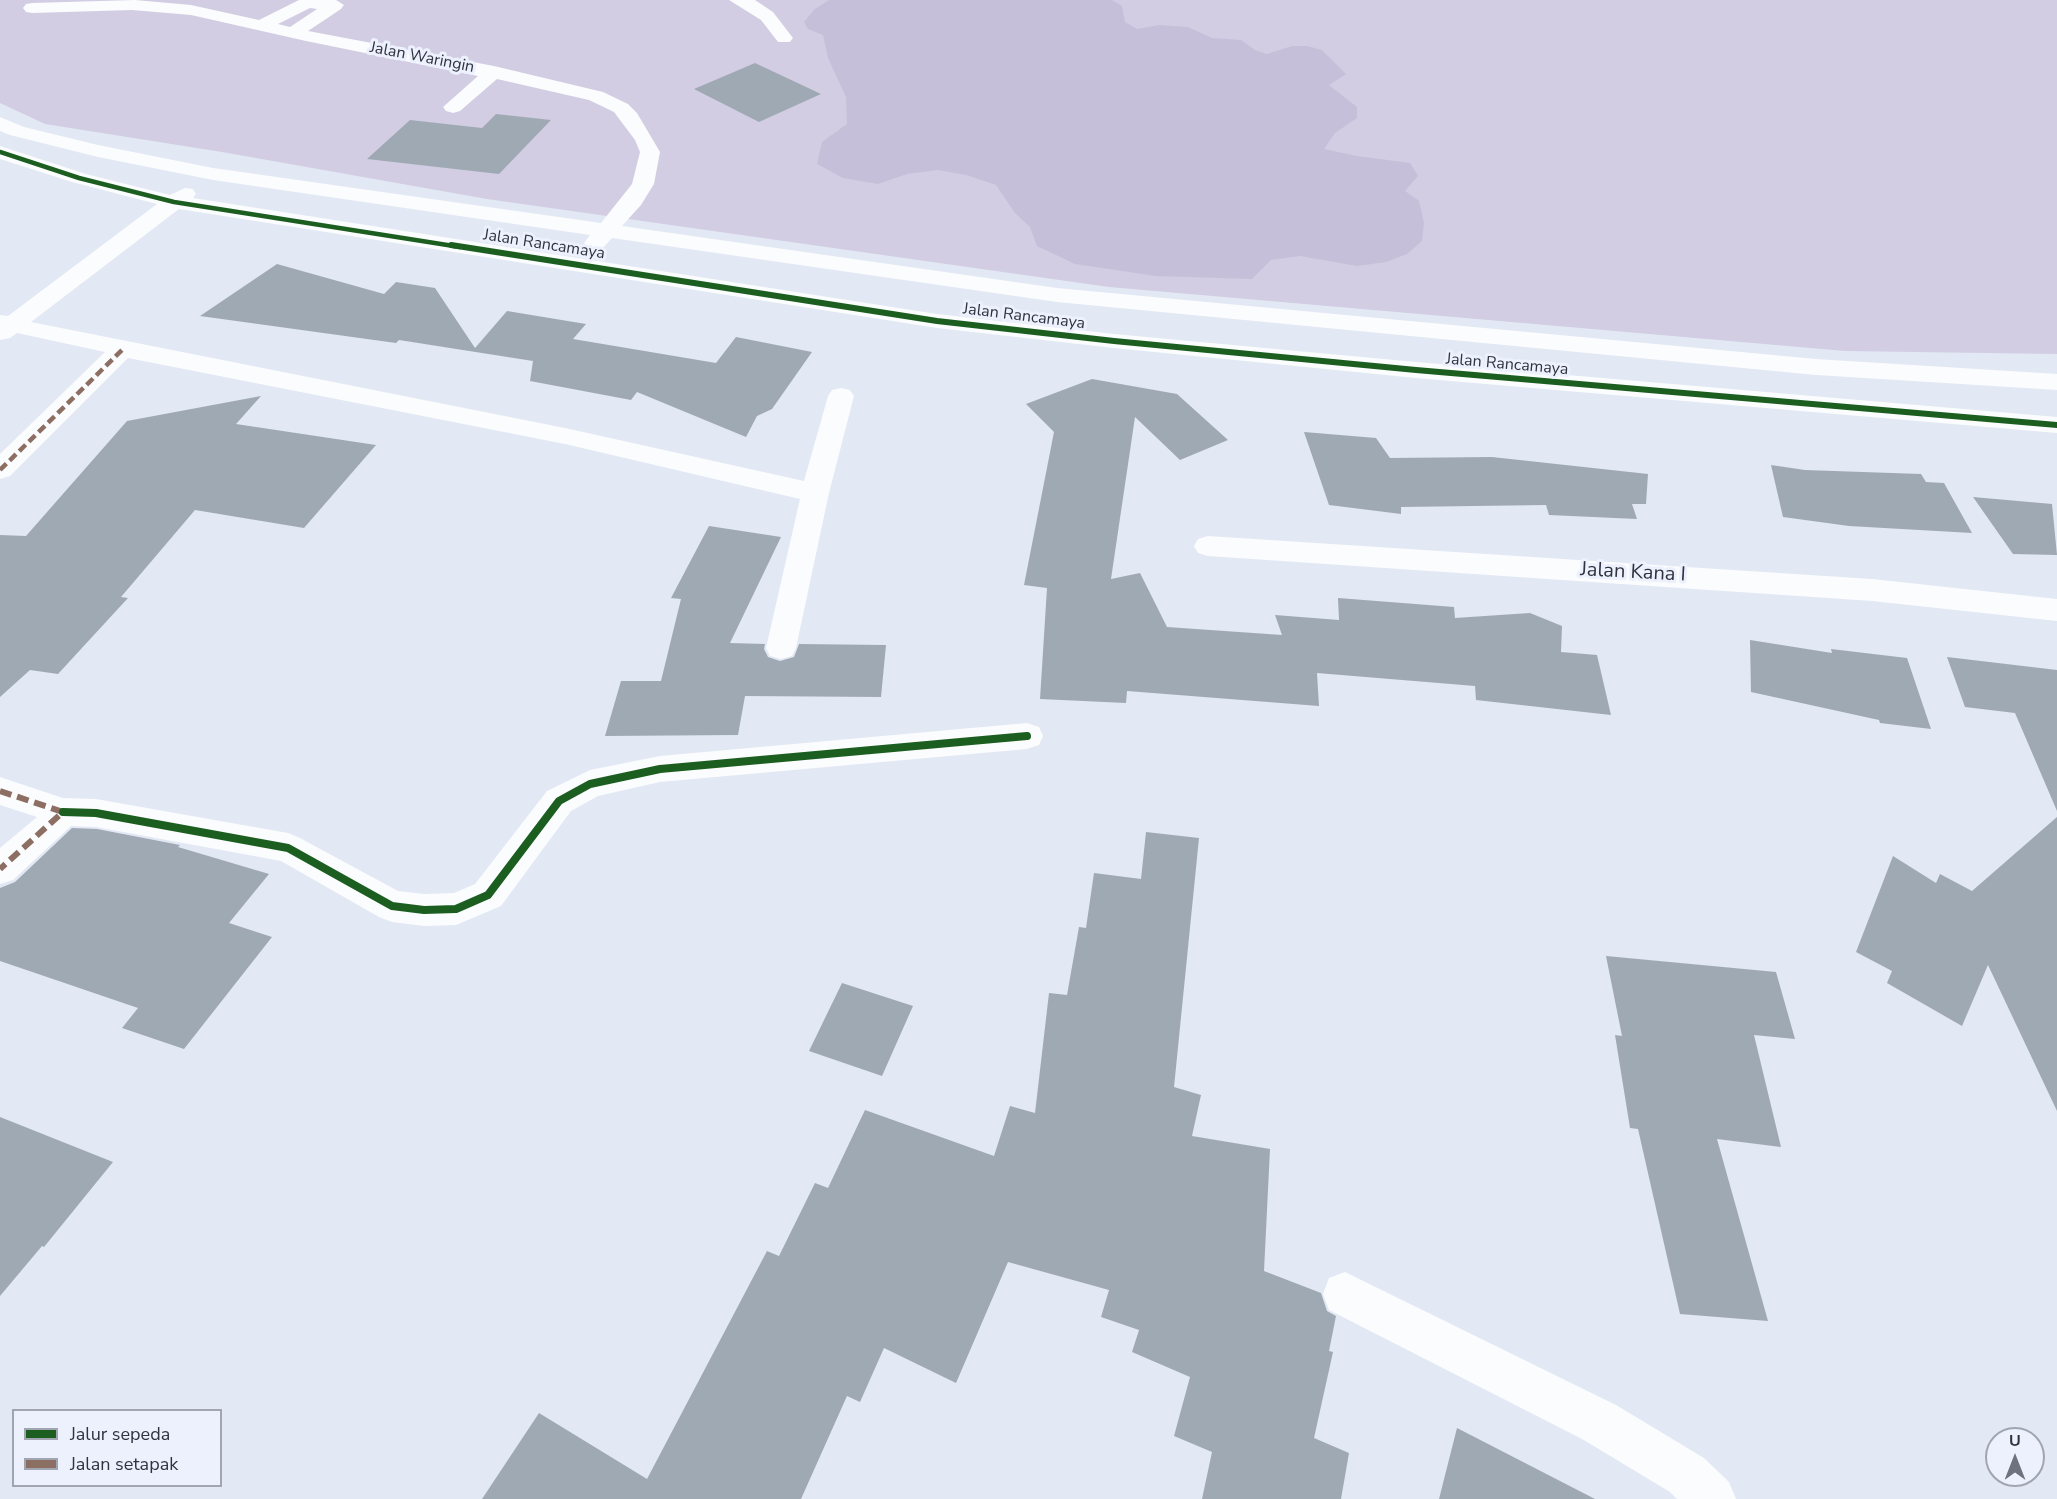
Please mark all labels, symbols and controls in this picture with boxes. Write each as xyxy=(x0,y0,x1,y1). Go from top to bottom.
street label: Jalan Waringin xyxy=(368,38,476,78)
street label: Jalan Rancamaya xyxy=(482,226,606,264)
street label: Jalan Rancamaya xyxy=(962,300,1086,334)
street label: Jalan Rancamaya xyxy=(1445,350,1569,380)
street label: Jalan Kana I xyxy=(1580,558,1686,588)
legend xyxy=(12,1409,222,1487)
text: Jalur sepeda xyxy=(70,1422,170,1446)
north arrow xyxy=(1985,1427,2045,1487)
text: U xyxy=(2009,1430,2021,1452)
text: Jalan setapak xyxy=(70,1452,178,1476)

